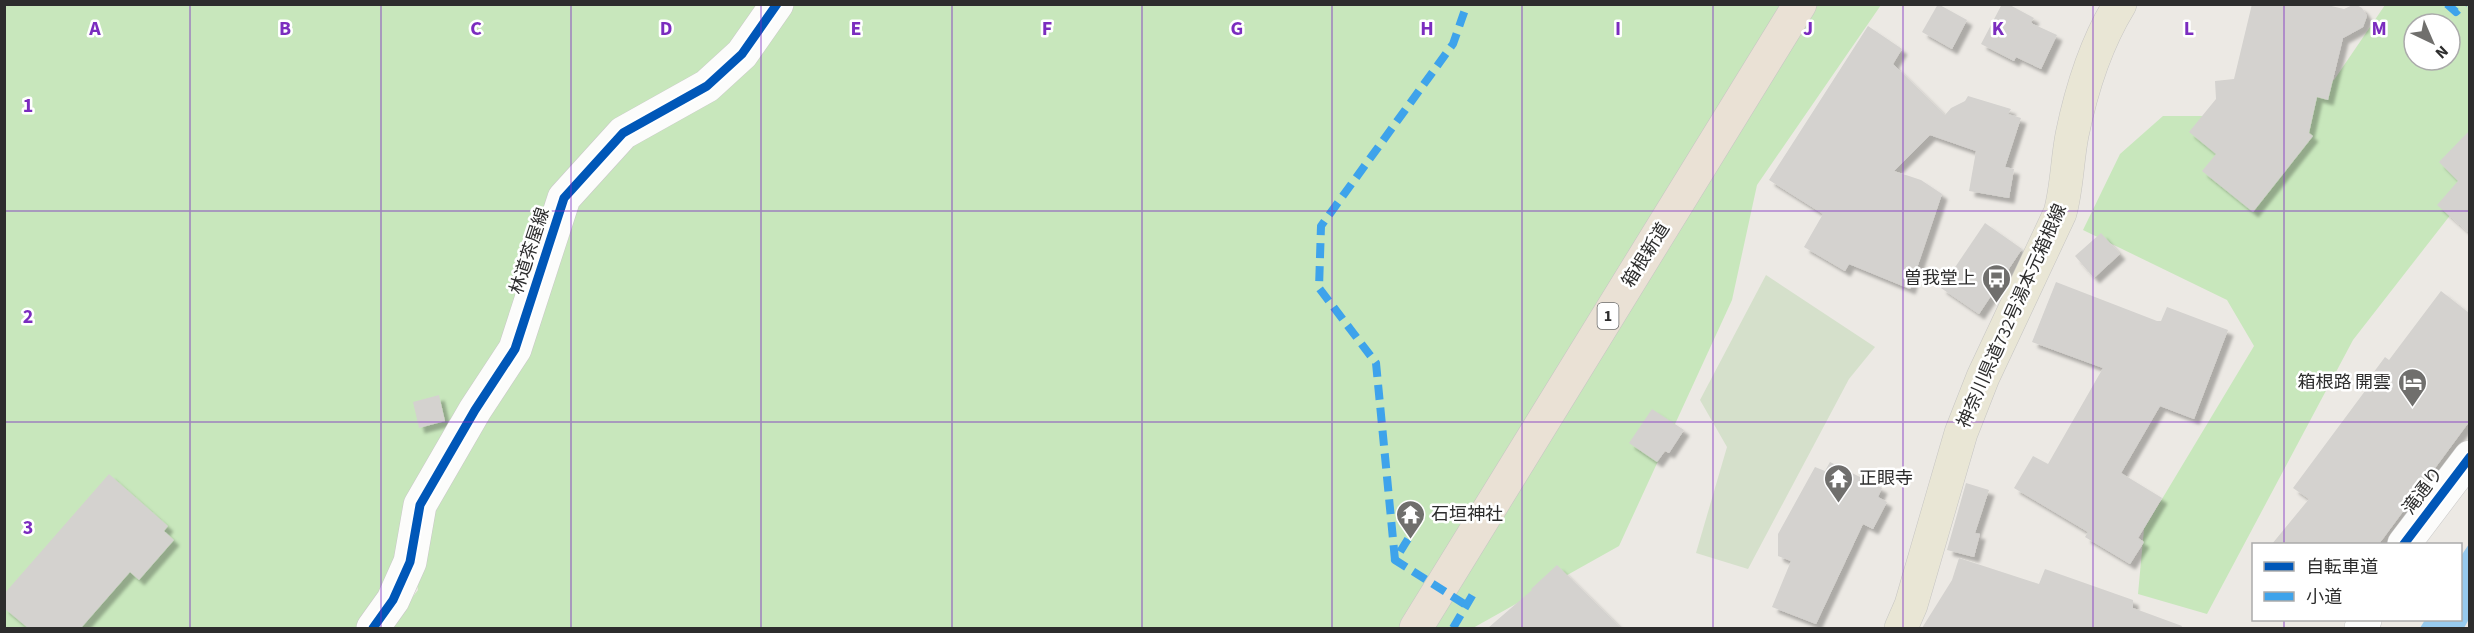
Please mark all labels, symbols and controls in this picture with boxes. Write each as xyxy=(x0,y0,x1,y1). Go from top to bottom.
north arrow xyxy=(2402,12,2462,72)
text: A xyxy=(88,15,101,43)
text: B xyxy=(279,15,291,43)
text: C xyxy=(470,15,482,43)
text: D xyxy=(660,15,672,43)
text: E xyxy=(851,15,861,43)
text: F xyxy=(1042,15,1052,43)
text: G xyxy=(1231,15,1243,43)
text: H xyxy=(1420,15,1434,43)
text: I xyxy=(1615,15,1621,43)
text: J xyxy=(1803,15,1813,43)
text: K xyxy=(1992,15,2005,43)
text: L xyxy=(2184,15,2194,43)
text: M xyxy=(2371,15,2387,43)
text: N xyxy=(2430,40,2453,64)
text: 1 xyxy=(23,92,33,120)
street label: 神奈川県道732号湯本元箱根線 xyxy=(1951,200,2073,432)
street label: 林道茶屋線 xyxy=(504,204,556,298)
street label: 箱根新道 xyxy=(1616,218,1676,292)
bus stop icon: 曽我堂上 xyxy=(1981,262,2013,304)
place label: 曽我堂上 xyxy=(1904,266,1976,291)
text: 2 xyxy=(23,303,33,331)
road number: 1 xyxy=(1598,303,1618,329)
hotel icon: 箱根路 開雲 xyxy=(2396,366,2428,408)
place label: 箱根路 開雲 xyxy=(2297,370,2391,395)
temple icon: 正眼寺 xyxy=(1822,462,1854,504)
street label: 滝通り xyxy=(2397,462,2449,520)
place label: 正眼寺 xyxy=(1859,466,1913,491)
temple icon: 石垣神社 xyxy=(1394,498,1426,540)
place label: 石垣神社 xyxy=(1431,502,1503,527)
text: 3 xyxy=(23,514,33,542)
legend xyxy=(2252,543,2462,621)
text: 自転車道 xyxy=(2306,555,2378,580)
text: 小道 xyxy=(2306,585,2342,610)

